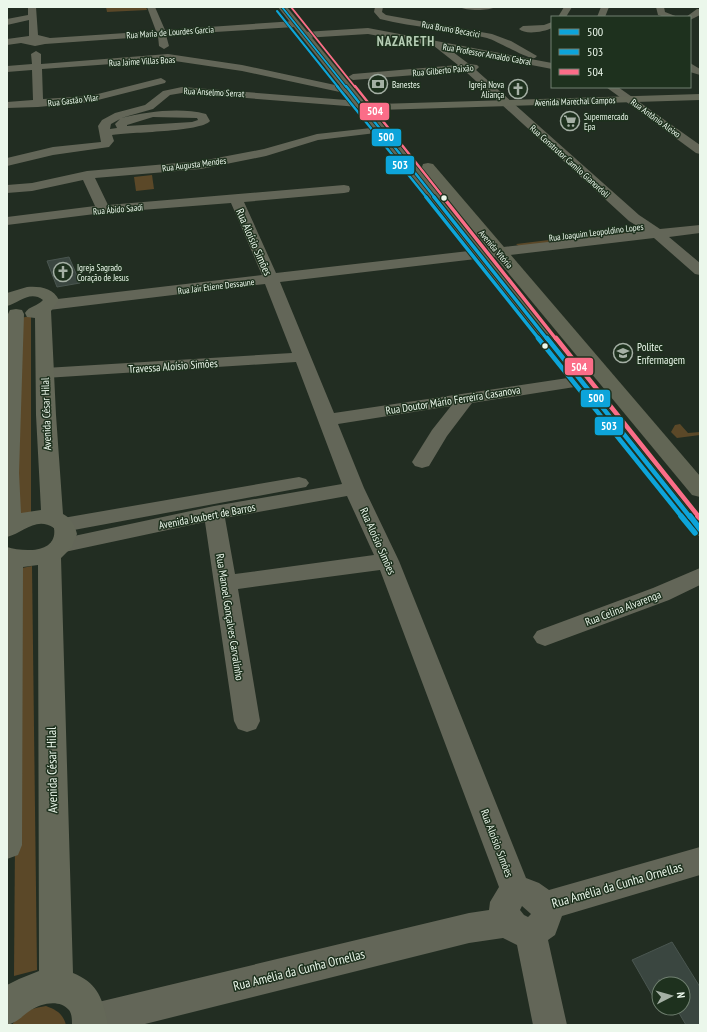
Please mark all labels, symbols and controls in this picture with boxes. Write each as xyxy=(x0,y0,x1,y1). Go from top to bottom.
legend xyxy=(551,16,691,88)
street label: Rua Bruno Becacici xyxy=(421,18,481,40)
street label: Rua Maria de Lourdes Garcia xyxy=(126,23,215,41)
text: 500 xyxy=(587,24,603,39)
district label: NAZARETH xyxy=(377,33,435,50)
street label: Rua Professor Arnaldo Cabral xyxy=(442,41,533,67)
text: 503 xyxy=(587,44,603,59)
street label: Rua Jaime Villas Boas xyxy=(109,54,175,68)
street label: Rua Gilberto Paixão xyxy=(412,62,474,78)
text: 504 xyxy=(587,64,604,79)
bank icon: Banestes xyxy=(367,73,389,95)
church icon: Igreja Nova Aliança xyxy=(507,78,529,100)
place label: Banestes xyxy=(392,79,420,90)
place label: Igreja Nova Aliança xyxy=(469,79,504,100)
street label: Rua Anselmo Serrat xyxy=(183,85,245,99)
street label: Rua Gastão Vilar xyxy=(47,91,99,109)
street label: Avenida Marechal Campos xyxy=(534,94,616,108)
street label: Rua Antônio Aleixo xyxy=(629,96,683,140)
line badge: 504 xyxy=(359,102,390,121)
text: 504 xyxy=(367,104,384,118)
supermarket icon: Supermercado Epa xyxy=(559,110,581,132)
place label: Supermercado Epa xyxy=(584,111,629,132)
street label: Rua Construtor Camilo Gianordoli xyxy=(528,122,612,200)
line badge: 500 xyxy=(371,128,402,147)
text: 500 xyxy=(378,130,394,144)
street label: Rua Augusta Mendes xyxy=(161,155,227,173)
line badge: 503 xyxy=(385,155,415,175)
text: 503 xyxy=(392,158,408,172)
unlabelled marker xyxy=(439,193,449,203)
street label: Rua Ábido Saadi xyxy=(93,201,144,217)
street label: Rua Aloísio Simões xyxy=(233,206,275,278)
street label: Rua Joaquim Leopoldino Lopes xyxy=(548,221,644,243)
street label: Avenida Vitória xyxy=(477,228,515,271)
church icon: Igreja Sagrado Coração de Jesus xyxy=(52,261,74,283)
place label: Igreja Sagrado Coração de Jesus xyxy=(77,262,129,283)
street label: Rua Jair Etiene Dessaune xyxy=(177,276,255,296)
place label: Politec Enfermagem xyxy=(637,340,685,367)
unlabelled marker xyxy=(540,341,550,351)
school or university icon: Politec Enfermagem xyxy=(612,342,634,364)
street label: Travessa Aloísio Simões xyxy=(128,356,218,376)
line badge: 504 xyxy=(564,357,594,376)
text: 504 xyxy=(571,360,588,374)
street label: Avenida César Hilal xyxy=(38,377,54,451)
street label: Rua Doutor Mário Ferreira Casanova xyxy=(385,382,521,418)
line badge: 500 xyxy=(580,389,611,408)
text: 500 xyxy=(588,391,604,405)
line badge: 503 xyxy=(594,416,624,436)
text: 503 xyxy=(601,419,617,433)
street label: Avenida Joubert de Barros xyxy=(157,500,257,532)
street label: Rua Aloísio Simões xyxy=(357,505,399,577)
street label: Rua Manoel Gonçalves Carvalinho xyxy=(213,553,247,682)
street label: Rua Celina Alvarenga xyxy=(583,587,663,629)
street label: Avenida César Hilal xyxy=(43,727,61,813)
street label: Rua Aloísio Simões xyxy=(478,807,517,879)
street label: Rua Amélia da Cunha Ornellas xyxy=(550,858,684,912)
street label: Rua Amélia da Cunha Ornellas xyxy=(231,945,367,995)
north arrow xyxy=(651,976,691,1016)
text: N xyxy=(674,991,688,999)

